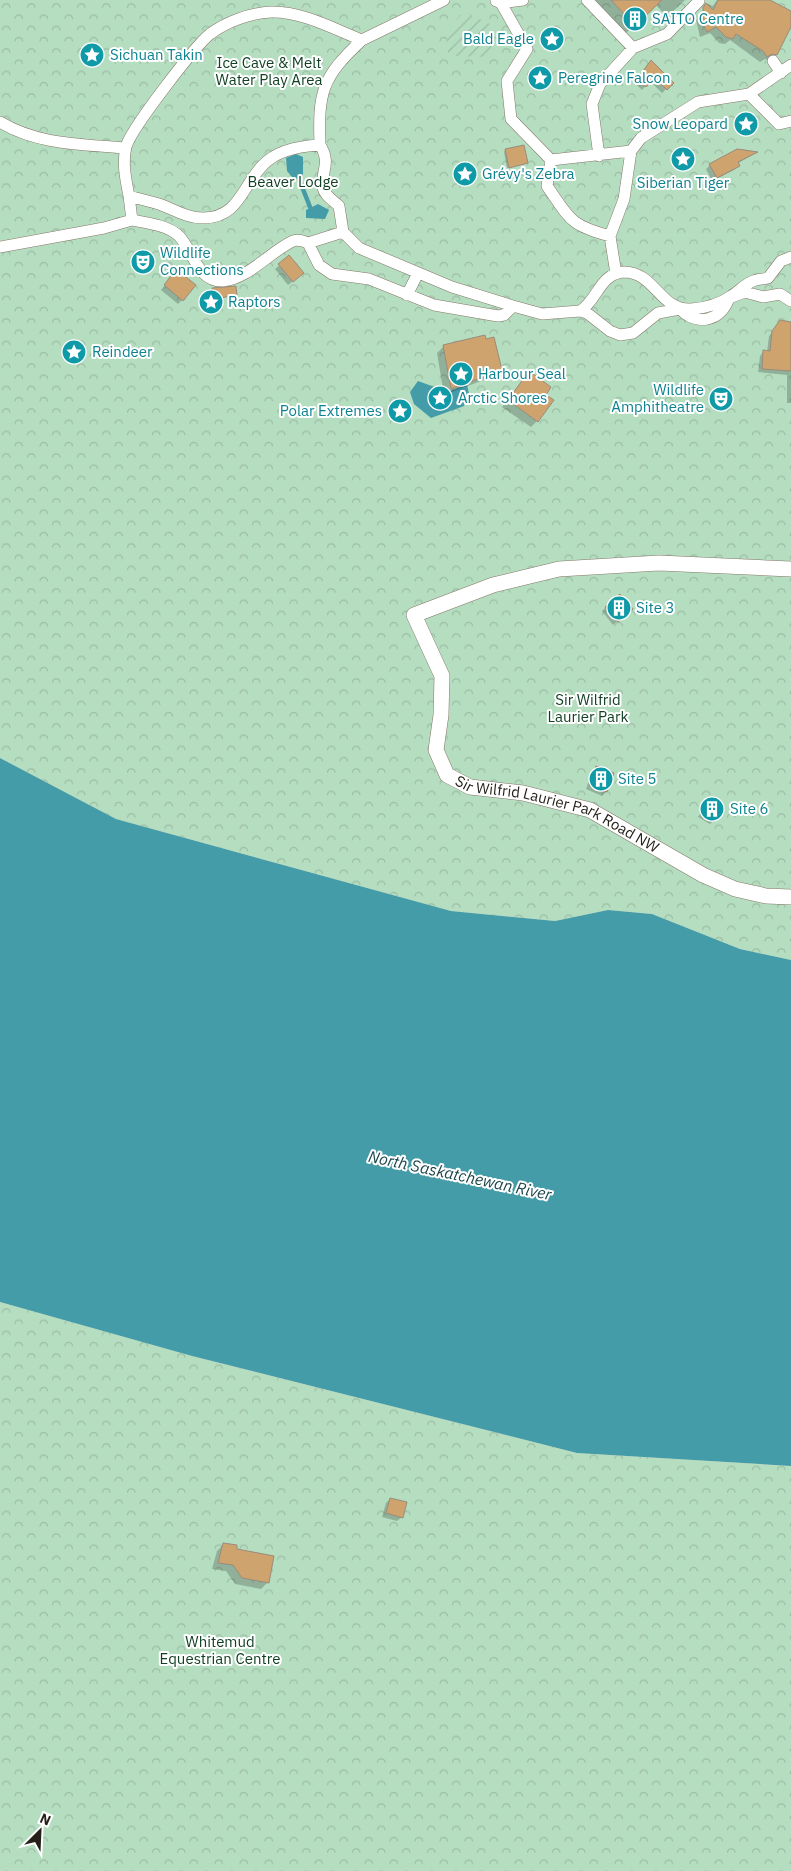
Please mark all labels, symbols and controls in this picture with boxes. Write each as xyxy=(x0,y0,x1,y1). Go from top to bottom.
building icon: SAITO Centre xyxy=(622,6,648,32)
place label: SAITO Centre xyxy=(652,9,744,28)
place icon: Bald Eagle xyxy=(539,26,565,52)
place label: Bald Eagle xyxy=(463,29,534,48)
place icon: Sichuan Takin xyxy=(79,42,105,68)
place label: Sichuan Takin xyxy=(110,45,203,64)
park label: Ice Cave & Melt Water Play Area xyxy=(215,53,323,89)
place icon: Peregrine Falcon xyxy=(527,65,553,91)
place label: Peregrine Falcon xyxy=(558,68,670,87)
place icon: Snow Leopard xyxy=(733,111,759,137)
place label: Snow Leopard xyxy=(633,114,728,133)
place icon: Siberian Tiger xyxy=(670,146,696,172)
place icon: Grévy's Zebra xyxy=(452,161,478,187)
place label: Grévy's Zebra xyxy=(482,164,575,183)
park label: Beaver Lodge xyxy=(248,172,339,191)
place label: Siberian Tiger xyxy=(637,173,730,192)
place label: Wildlife Connections xyxy=(160,243,244,279)
theatre icon: Wildlife Connections xyxy=(130,249,156,275)
place icon: Raptors xyxy=(198,289,224,315)
place label: Raptors xyxy=(228,292,281,311)
place icon: Reindeer xyxy=(61,339,87,365)
place label: Reindeer xyxy=(92,342,153,361)
place icon: Harbour Seal xyxy=(448,361,474,387)
place label: Harbour Seal xyxy=(478,364,566,383)
place label: Wildlife Amphitheatre xyxy=(611,380,704,416)
place icon: Arctic Shores xyxy=(427,385,453,411)
theatre icon: Wildlife Amphitheatre xyxy=(708,386,734,412)
place label: Arctic Shores xyxy=(458,388,547,407)
place icon: Polar Extremes xyxy=(387,398,413,424)
place label: Polar Extremes xyxy=(280,401,382,420)
building icon: Site 3 xyxy=(606,595,632,621)
place label: Site 3 xyxy=(636,598,674,617)
park label: Sir Wilfrid Laurier Park xyxy=(548,690,629,726)
building icon: Site 5 xyxy=(588,766,614,792)
place label: Site 5 xyxy=(618,769,656,788)
street label: Sir Wilfrid Laurier Park Road NW xyxy=(452,771,663,857)
building icon: Site 6 xyxy=(699,796,725,822)
place label: Site 6 xyxy=(730,799,768,818)
water label: North Saskatchewan River xyxy=(367,1146,554,1204)
park label: Whitemud Equestrian Centre xyxy=(160,1632,280,1668)
north arrow xyxy=(15,1806,65,1856)
text: N xyxy=(37,1809,54,1829)

